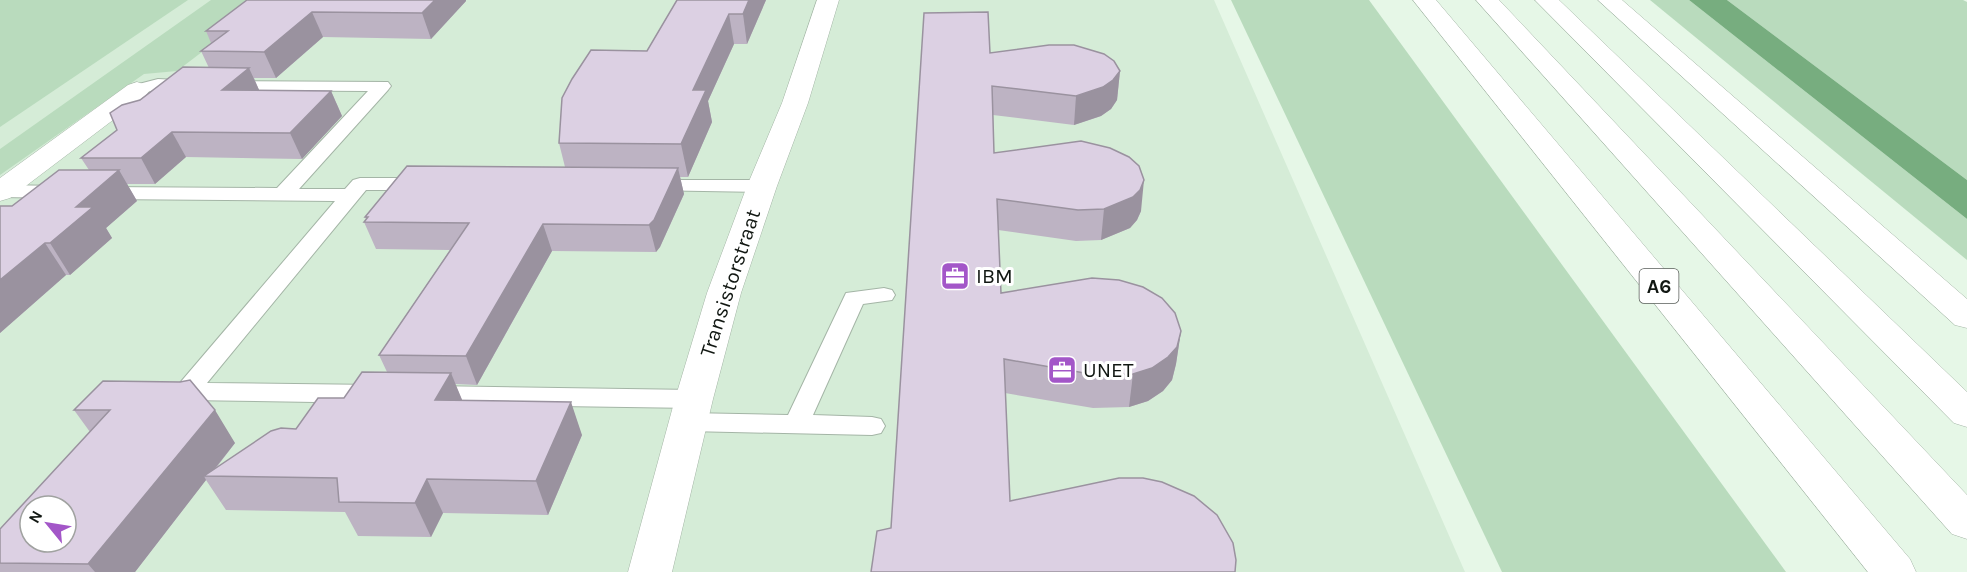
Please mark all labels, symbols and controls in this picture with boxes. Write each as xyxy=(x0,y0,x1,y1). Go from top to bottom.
street label: Transistorstraat xyxy=(695,206,765,360)
office icon: IBM xyxy=(939,260,971,292)
place label: IBM xyxy=(976,264,1013,288)
road number: A6 xyxy=(1640,269,1678,303)
office icon: UNET xyxy=(1046,354,1078,386)
place label: UNET xyxy=(1083,358,1134,382)
north arrow xyxy=(18,494,78,554)
text: N xyxy=(24,507,47,526)

